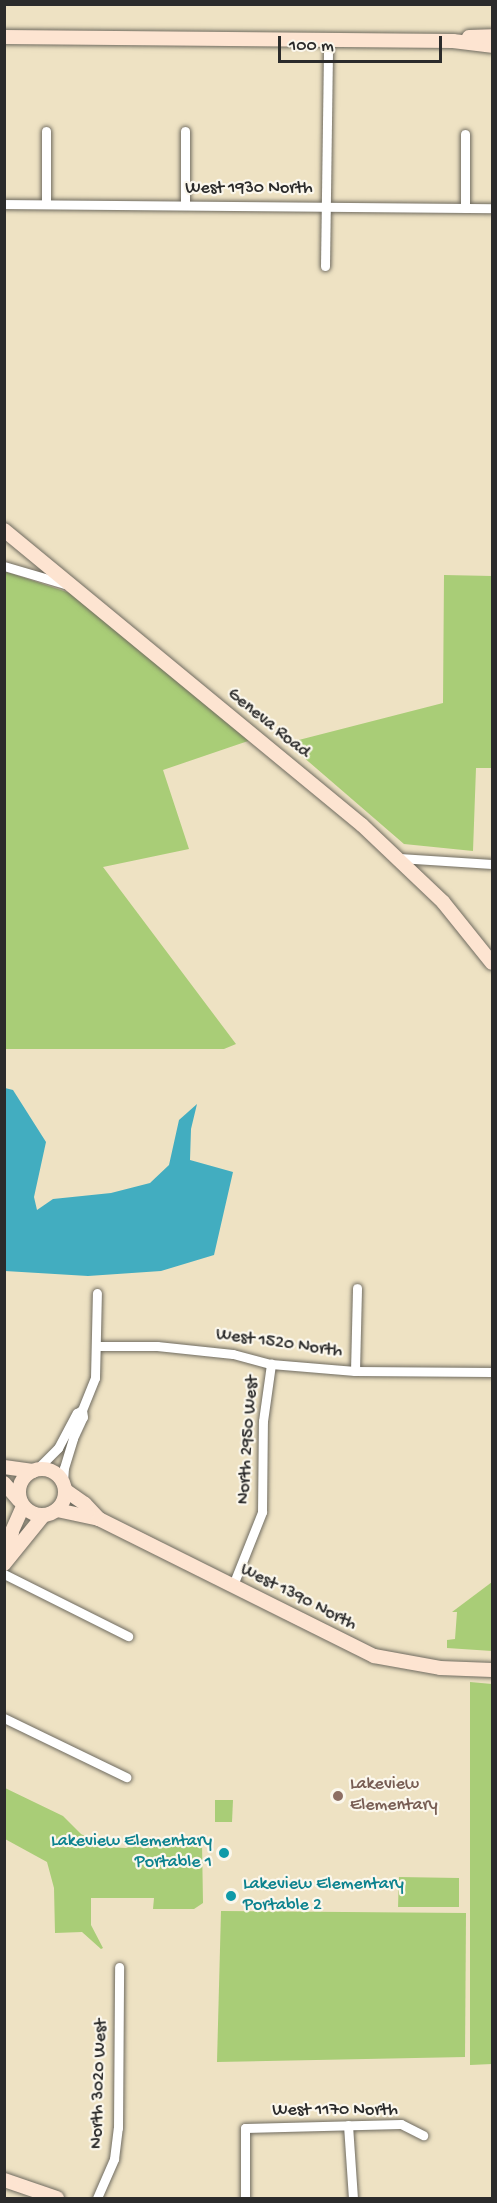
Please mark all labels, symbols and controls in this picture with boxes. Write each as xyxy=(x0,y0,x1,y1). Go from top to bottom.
scale bar xyxy=(281,24,444,62)
text: 100 m xyxy=(289,36,334,57)
street label: West 1930 North xyxy=(185,178,313,200)
street label: Geneva Road xyxy=(222,684,314,764)
street label: West 1520 North xyxy=(214,1324,344,1364)
street label: North 2950 West xyxy=(234,1375,264,1505)
street label: West 1390 North xyxy=(236,1559,360,1637)
place label: Lakeview Elementary xyxy=(350,1775,438,1818)
marker: Lakeview Elementary xyxy=(331,1789,345,1803)
place label: Lakeview Elementary Portable 1 xyxy=(51,1832,212,1874)
marker: Lakeview Elementary Portable 1 xyxy=(217,1846,231,1860)
place label: Lakeview Elementary Portable 2 xyxy=(243,1875,404,1918)
marker: Lakeview Elementary Portable 2 xyxy=(224,1889,238,1903)
street label: North 3020 West xyxy=(87,2019,113,2149)
street label: West 1170 North xyxy=(272,2100,398,2122)

